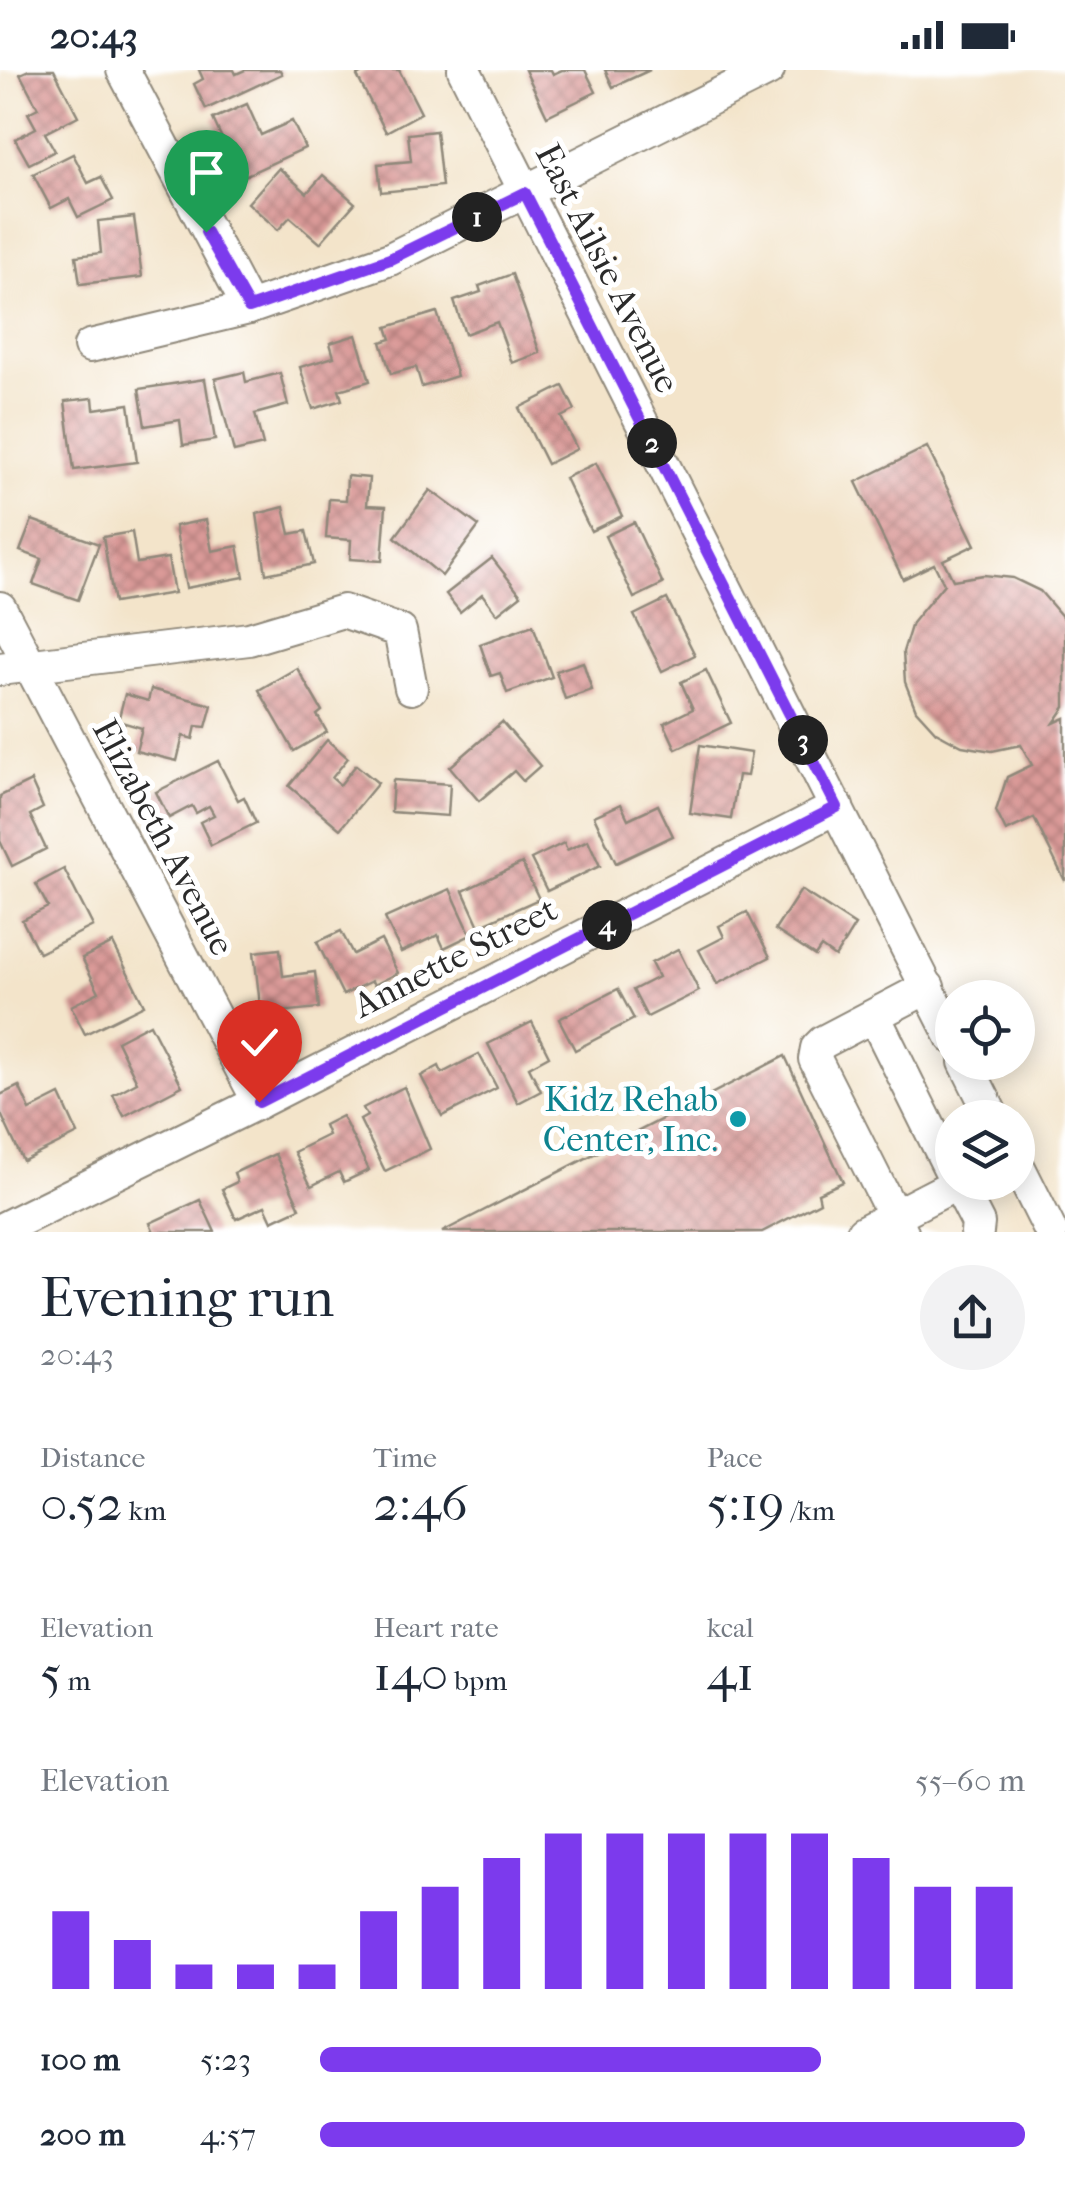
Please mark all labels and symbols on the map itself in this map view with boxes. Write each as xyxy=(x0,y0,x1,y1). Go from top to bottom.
pin xyxy=(164,130,249,233)
street label: East Ailsie Avenue xyxy=(527,137,688,400)
pin: 1 xyxy=(452,192,502,242)
pin: 2 xyxy=(627,418,677,468)
street label: Elizabeth Avenue xyxy=(84,712,243,962)
pin: 3 xyxy=(778,715,828,765)
street label: Annette Street xyxy=(345,888,564,1027)
pin: 4 xyxy=(582,900,632,950)
pin xyxy=(217,1000,302,1103)
place label: Kidz Rehab Center, Inc. xyxy=(543,1079,718,1160)
marker: Kidz Rehab Center, Inc. xyxy=(727,1108,749,1130)

